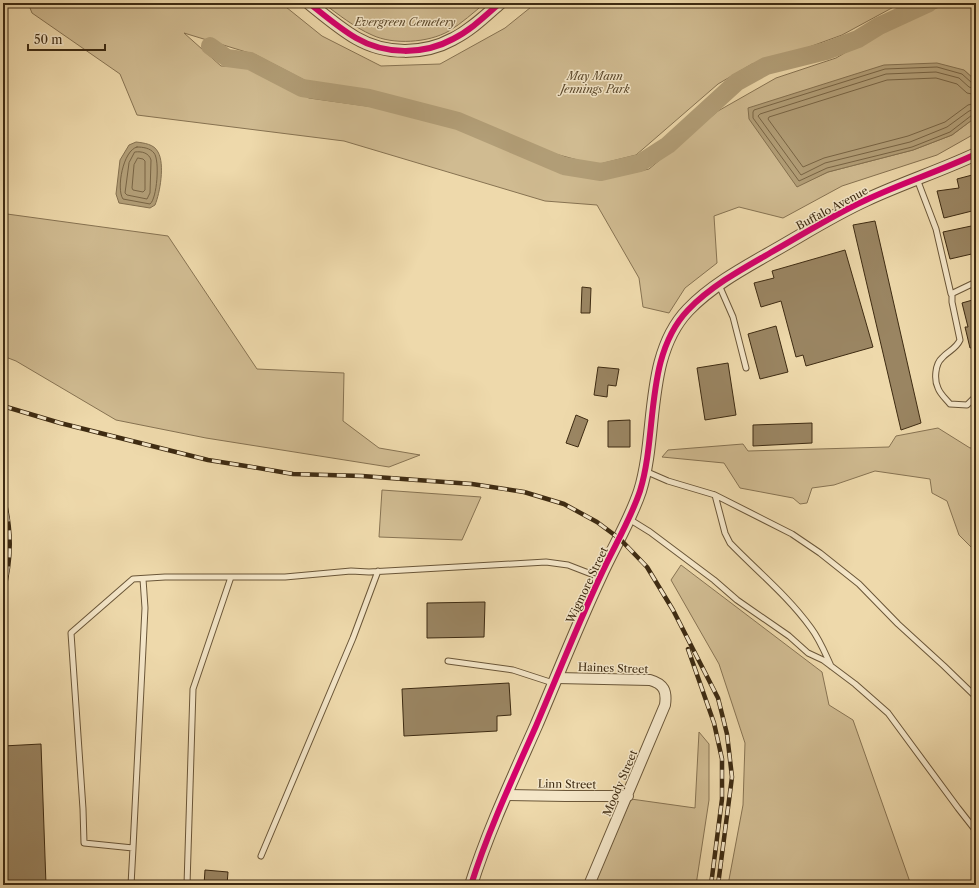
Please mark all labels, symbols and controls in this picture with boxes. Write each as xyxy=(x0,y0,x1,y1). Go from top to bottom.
park label: Evergreen Cemetery xyxy=(353,15,456,29)
scale bar xyxy=(28,26,105,52)
text: 50 m xyxy=(34,32,63,47)
park label: May Mann Jennings Park xyxy=(557,69,630,96)
street label: Buffalo Avenue xyxy=(794,183,870,233)
street label: Wigmore Street xyxy=(563,544,611,626)
street label: Haines Street xyxy=(578,660,649,676)
street label: Moody Street xyxy=(600,748,640,818)
street label: Linn Street xyxy=(538,776,596,792)

